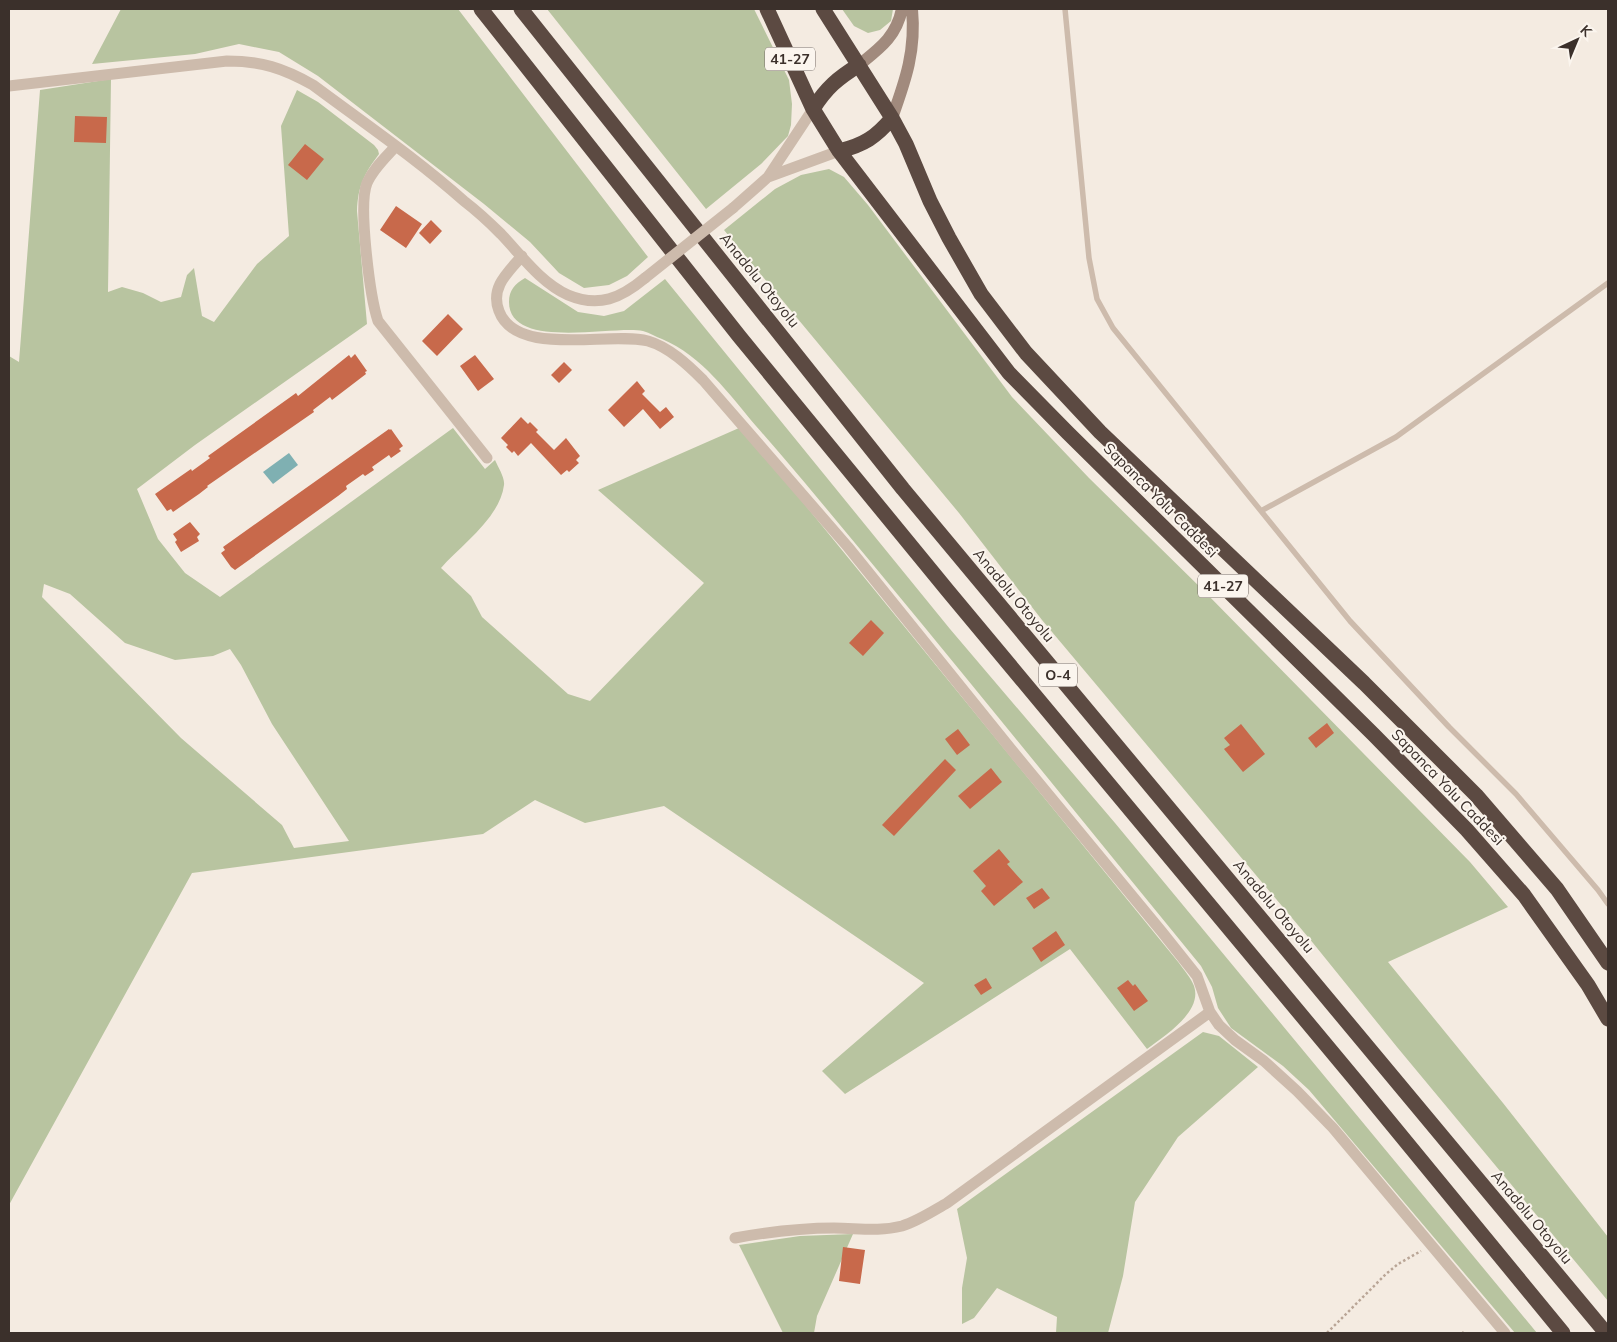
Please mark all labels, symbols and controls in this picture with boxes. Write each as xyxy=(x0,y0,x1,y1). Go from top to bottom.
north arrow xyxy=(1552,15,1602,65)
text: K xyxy=(1576,21,1596,41)
road number: 41-27 xyxy=(765,48,815,70)
street label: Anadolu Otoyolu xyxy=(716,229,804,331)
street label: Sapanca Yolu Caddesi xyxy=(1100,439,1222,561)
street label: Anadolu Otoyolu xyxy=(969,544,1059,646)
road number: 41-27 xyxy=(1198,574,1248,598)
road number: O-4 xyxy=(1039,664,1077,686)
street label: Sapanca Yolu Caddesi xyxy=(1388,725,1508,849)
street label: Anadolu Otoyolu xyxy=(1229,855,1319,957)
street label: Anadolu Otoyolu xyxy=(1487,1166,1577,1268)

